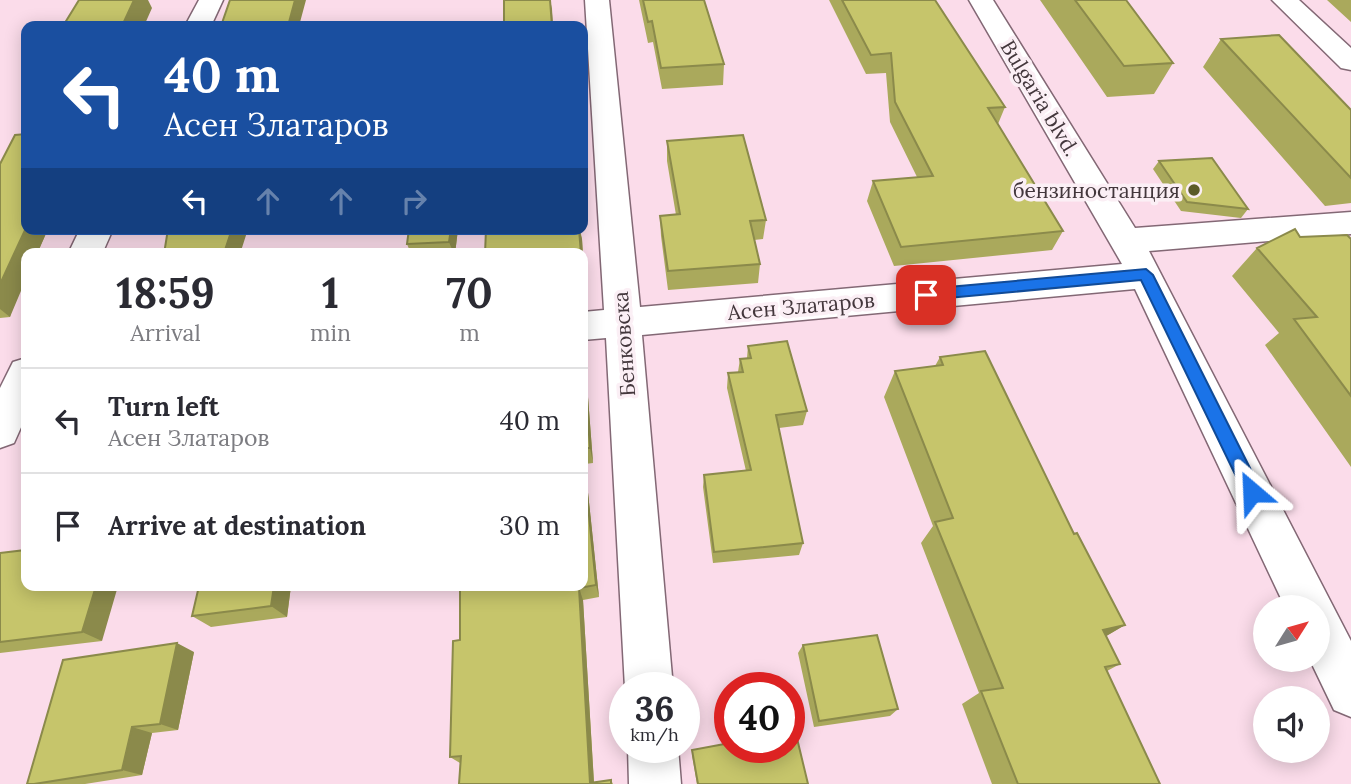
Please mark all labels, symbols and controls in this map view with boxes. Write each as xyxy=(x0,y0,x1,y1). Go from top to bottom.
street label: Bulgaria blvd. xyxy=(995,35,1085,161)
text: 40 m xyxy=(164,43,280,105)
icon: left xyxy=(49,49,140,140)
text: Асен Златаров xyxy=(164,104,388,145)
place label: бензиностанция xyxy=(1013,177,1180,204)
icon: left xyxy=(176,182,214,220)
icon: ahead xyxy=(249,182,287,220)
icon: ahead xyxy=(322,182,360,220)
icon: right xyxy=(395,182,433,220)
marker: бензиностанция xyxy=(1186,182,1202,198)
pin xyxy=(896,265,956,325)
text: 18:59 xyxy=(116,266,215,320)
text: 1 xyxy=(322,266,339,320)
text: 70 xyxy=(446,266,493,320)
icon: arrive xyxy=(907,276,945,314)
street label: Асен Златаров xyxy=(725,286,876,326)
street label: Бенковска xyxy=(607,290,641,397)
text: Arrival xyxy=(130,318,201,347)
text: min xyxy=(310,318,351,347)
text: m xyxy=(459,318,480,347)
text: Turn left xyxy=(108,390,219,423)
icon: left xyxy=(49,402,87,440)
text: 40 m xyxy=(500,404,560,437)
text: Асен Златаров xyxy=(108,423,269,452)
position arrow xyxy=(1215,455,1289,529)
icon: arrive xyxy=(49,507,87,545)
text: Arrive at destination xyxy=(108,509,366,542)
text: 30 m xyxy=(499,509,560,542)
north arrow xyxy=(1253,595,1330,672)
map controls xyxy=(1253,595,1330,763)
speed limit sign: 40 xyxy=(714,672,805,763)
text: 36 xyxy=(635,686,674,731)
button: sound xyxy=(1253,686,1330,763)
text: km/h xyxy=(630,723,679,746)

